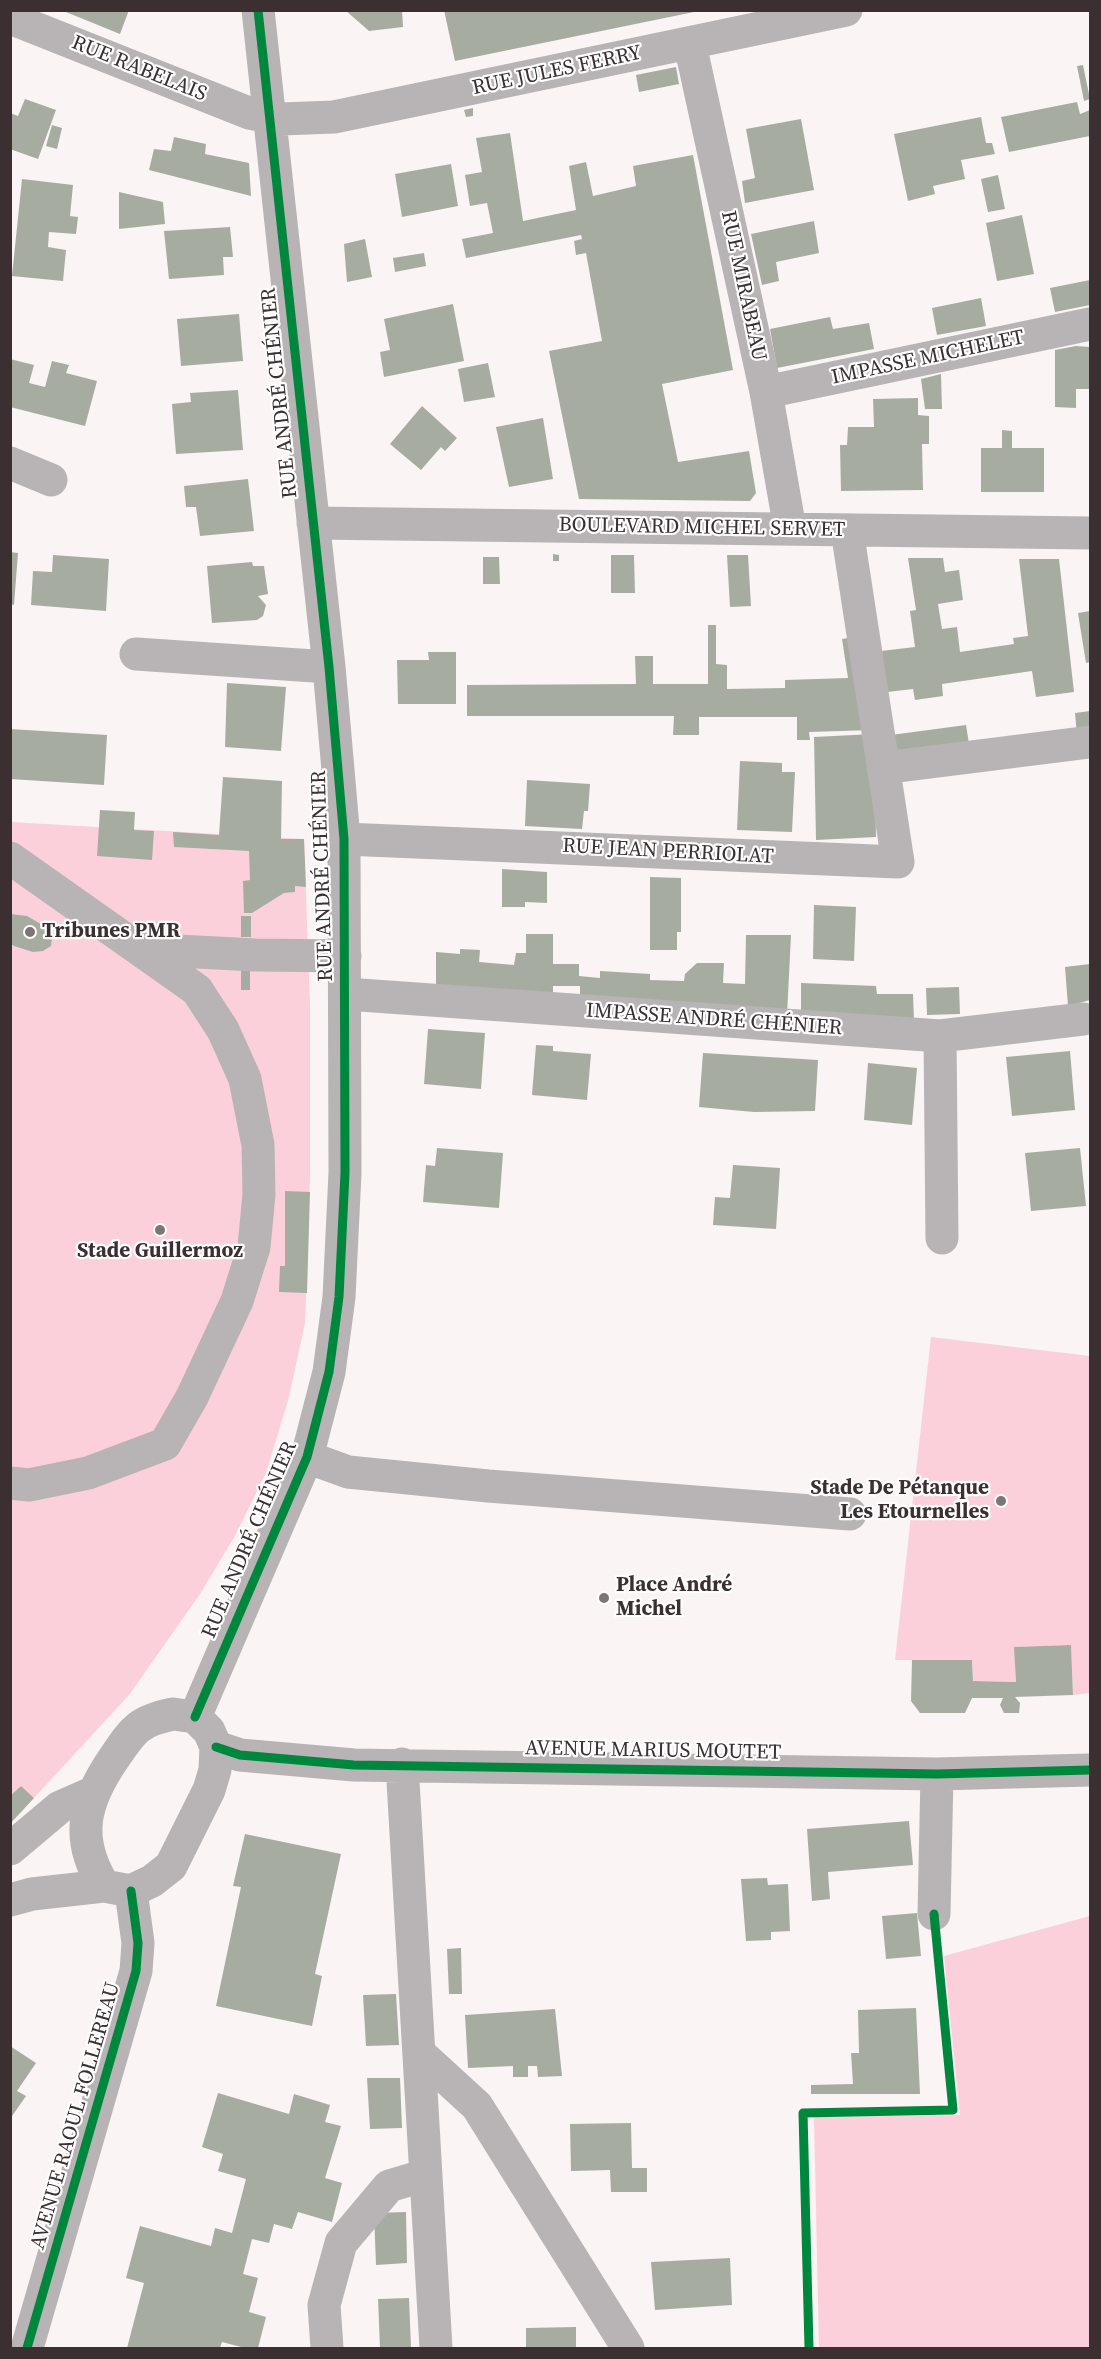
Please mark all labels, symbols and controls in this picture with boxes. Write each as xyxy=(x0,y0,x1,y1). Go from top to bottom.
street label: RUE RABELAIS xyxy=(68,30,210,108)
street label: RUE JULES FERRY xyxy=(470,41,644,101)
street label: RUE MIRABEAU xyxy=(715,209,771,363)
street label: RUE ANDRÉ CHÉNIER xyxy=(256,286,304,500)
street label: IMPASSE MICHELET xyxy=(829,325,1027,391)
street label: BOULEVARD MICHEL SERVET xyxy=(558,513,846,543)
street label: RUE ANDRÉ CHÉNIER xyxy=(307,770,339,982)
street label: RUE JEAN PERRIOLAT xyxy=(562,834,774,870)
place label: Tribunes PMR xyxy=(42,919,180,945)
marker: Tribunes PMR xyxy=(23,925,37,939)
street label: IMPASSE ANDRÉ CHÉNIER xyxy=(585,998,843,1042)
marker: Stade Guillermoz xyxy=(153,1223,167,1237)
place label: Stade Guillermoz xyxy=(77,1239,243,1265)
street label: RUE ANDRÉ CHÉNIER xyxy=(197,1438,303,1642)
place label: Stade De Pétanque Les Etournelles xyxy=(810,1476,989,1526)
marker: Stade De Pétanque Les Etournelles xyxy=(994,1494,1008,1508)
place label: Place André Michel xyxy=(616,1573,732,1623)
marker: Place André Michel xyxy=(597,1591,611,1605)
street label: AVENUE MARIUS MOUTET xyxy=(525,1736,781,1766)
street label: AVENUE RAOUL FOLLEREAU xyxy=(26,1979,126,2253)

